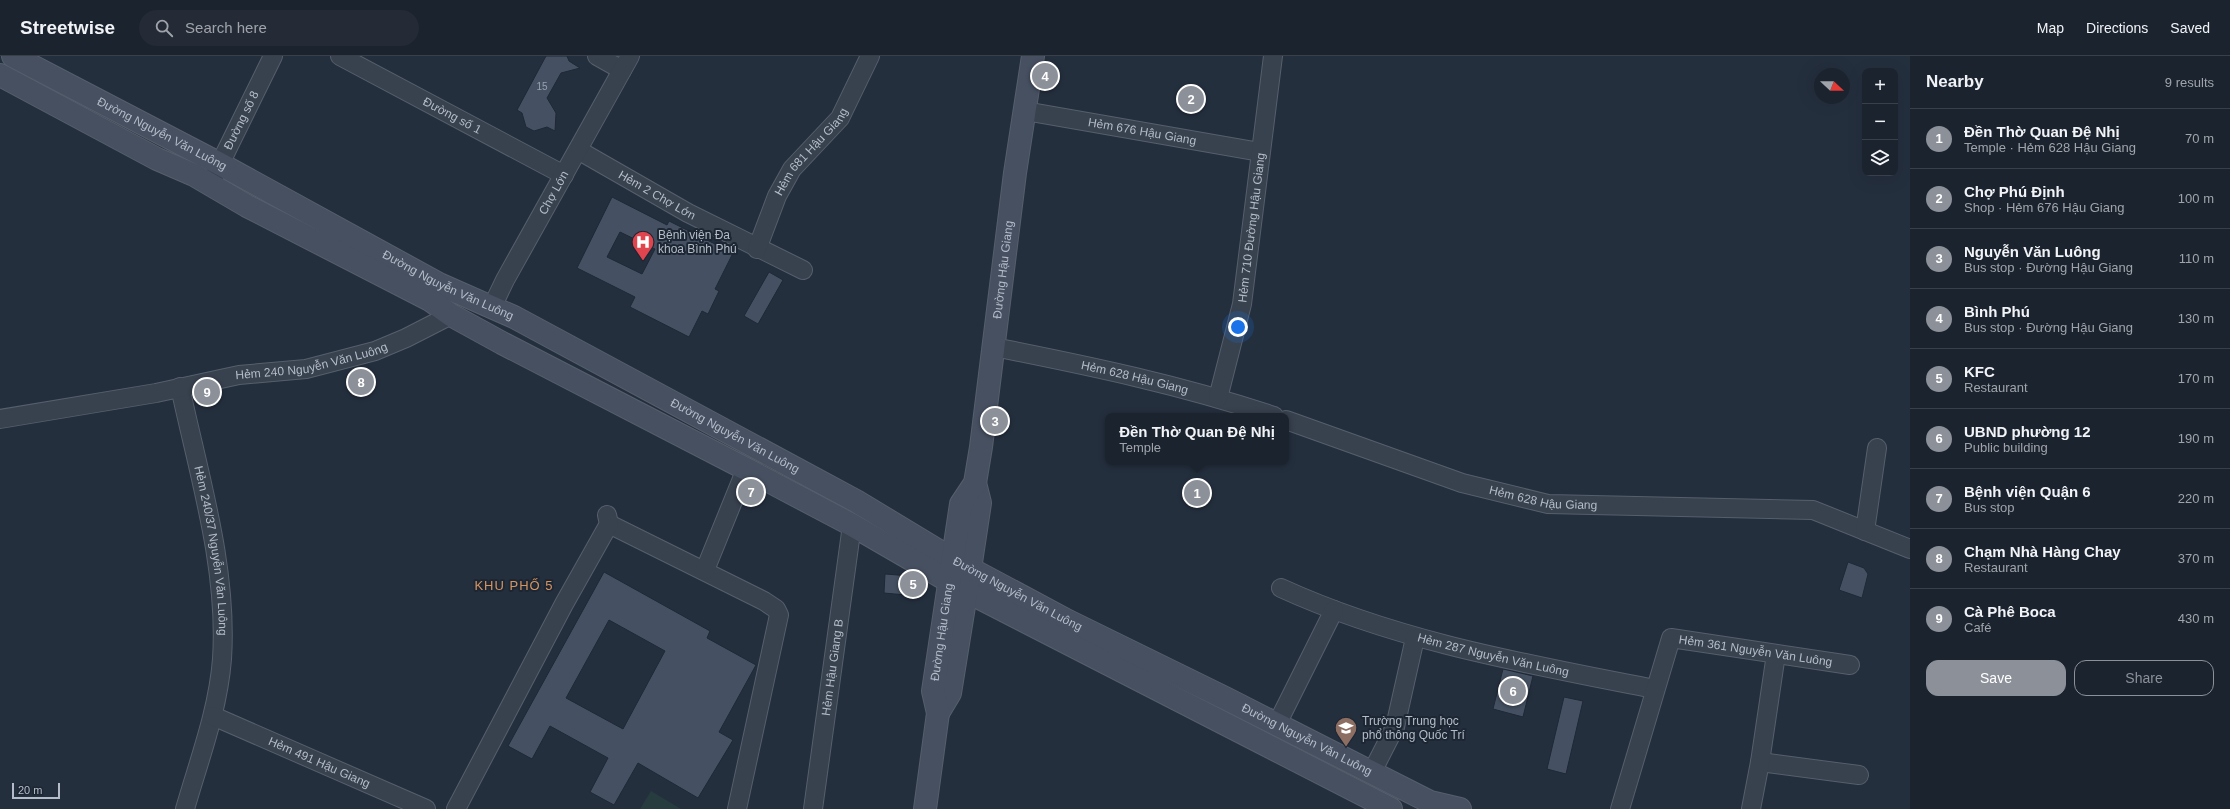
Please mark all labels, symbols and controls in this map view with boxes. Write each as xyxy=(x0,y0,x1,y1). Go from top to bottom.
search box xyxy=(139,10,419,46)
text: Streetwise xyxy=(20,17,115,38)
icon: search xyxy=(153,17,175,39)
text: Search here xyxy=(185,19,267,36)
text: Map xyxy=(2037,20,2064,36)
text: Directions xyxy=(2086,20,2148,36)
text: Saved xyxy=(2170,20,2210,36)
pin: 4 xyxy=(1032,61,1058,91)
north arrow xyxy=(1814,68,1850,104)
map controls xyxy=(1862,68,1898,176)
button: + xyxy=(1862,68,1898,104)
text: Nearby xyxy=(1926,72,1984,91)
text: 9 results xyxy=(2165,75,2214,90)
house number: 15 xyxy=(536,81,548,92)
pin: 2 xyxy=(1178,84,1204,114)
street label: Đường số 8 xyxy=(221,88,262,152)
street label: Đường Nguyễn Văn Luông xyxy=(95,94,229,173)
street label: Đường số 1 xyxy=(421,94,484,137)
button: − xyxy=(1862,104,1898,140)
street label: Hẻm 681 Hậu Giang xyxy=(772,106,851,198)
street label: Hẻm 676 Hậu Giang xyxy=(1087,115,1197,148)
text: Đền Thờ Quan Đệ Nhị xyxy=(1964,123,2120,140)
text: 1 xyxy=(1935,131,1943,146)
text: 70 m xyxy=(2185,131,2214,146)
button: layers xyxy=(1862,140,1898,176)
text: Temple · Hẻm 628 Hậu Giang xyxy=(1964,140,2136,155)
street label: Hẻm 710 Đường Hậu Giang xyxy=(1235,152,1268,303)
street label: Chợ Lớn xyxy=(536,168,572,217)
street label: Hẻm 2 Chợ Lớn xyxy=(616,168,698,223)
text: Chợ Phú Định xyxy=(1964,183,2065,200)
text: 2 xyxy=(1935,191,1943,206)
text: 100 m xyxy=(2178,191,2214,206)
text: Shop · Hẻm 676 Hậu Giang xyxy=(1964,200,2124,215)
street label: Đường Hậu Giang xyxy=(990,220,1016,319)
place label: Bệnh viện Đa khoa Bình Phú xyxy=(658,228,737,256)
hospital icon: Bệnh viện Đa khoa Bình Phú xyxy=(630,229,656,262)
text: Nguyễn Văn Luông xyxy=(1964,243,2101,260)
street label: Đường Nguyễn Văn Luông xyxy=(380,247,516,323)
text: 3 xyxy=(1935,251,1943,266)
text: 110 m xyxy=(2179,251,2214,266)
text: Bus stop · Đường Hậu Giang xyxy=(1964,260,2133,275)
text: Bình Phú xyxy=(1964,303,2030,320)
text: 4 xyxy=(1935,311,1943,326)
text: 130 m xyxy=(2178,311,2214,326)
your location xyxy=(1228,317,1248,337)
text: Bus stop · Đường Hậu Giang xyxy=(1964,320,2133,335)
street label: Hẻm 240 Nguyễn Văn Luông xyxy=(235,340,390,382)
street label: Hẻm 628 Hậu Giang xyxy=(1080,358,1190,397)
text: KFC xyxy=(1964,363,1995,380)
pin: 8 xyxy=(348,367,374,397)
text: 5 xyxy=(1935,371,1943,386)
text: 170 m xyxy=(2178,371,2214,386)
pin: 9 xyxy=(194,377,220,407)
text: Restaurant xyxy=(1964,380,2028,395)
street label: Đường Nguyễn Văn Luông xyxy=(668,396,802,476)
pin: 3 xyxy=(982,406,1008,436)
popup xyxy=(1105,413,1289,465)
text: Đền Thờ Quan Đệ Nhị xyxy=(1119,423,1275,440)
text: UBND phường 12 xyxy=(1964,423,2091,440)
text: 6 xyxy=(1935,431,1943,446)
text: 190 m xyxy=(2178,431,2214,446)
text: Temple xyxy=(1119,440,1161,455)
text: Public building xyxy=(1964,440,2048,455)
street label: Hẻm 240/37 Nguyễn Văn Luông xyxy=(191,464,230,636)
pin: 7 xyxy=(738,477,764,507)
pin: 1 xyxy=(1184,478,1210,508)
street label: Hẻm 628 Hậu Giang xyxy=(1488,483,1597,512)
text: Bệnh viện Quận 6 xyxy=(1964,483,2091,500)
text: 7 xyxy=(1935,491,1943,506)
text: 220 m xyxy=(2178,491,2214,506)
text: Bus stop xyxy=(1964,500,2015,515)
text: Chạm Nhà Hàng Chay xyxy=(1964,543,2121,560)
text: 8 xyxy=(1935,551,1943,566)
text: 370 m xyxy=(2178,551,2214,566)
street label: Đường Nguyễn Văn Luông xyxy=(951,554,1084,634)
text: Restaurant xyxy=(1964,560,2028,575)
pin: 5 xyxy=(900,569,926,599)
district label: KHU PHỐ 5 xyxy=(474,578,554,593)
street label: Đường Hậu Giang xyxy=(928,582,956,682)
text: Cà Phê Boca xyxy=(1964,603,2056,620)
text: 9 xyxy=(1935,611,1943,626)
text: 430 m xyxy=(2178,611,2214,626)
street label: Hẻm Hậu Giang B xyxy=(819,618,846,717)
text: Café xyxy=(1964,620,1991,635)
street label: Hẻm 287 Nguyễn Văn Luông xyxy=(1416,630,1570,679)
street label: Hẻm 361 Nguyễn Văn Luông xyxy=(1678,632,1833,669)
button: Save xyxy=(1926,660,2066,696)
button: Share xyxy=(2074,660,2214,696)
pin: 6 xyxy=(1500,676,1526,706)
street label: Đường Nguyễn Văn Luông xyxy=(1240,701,1374,778)
place label: Trường Trung học phổ thông Quốc Trí xyxy=(1362,714,1465,742)
school or university icon: Trường Trung học phổ thông Quốc Trí xyxy=(1333,715,1359,748)
street label: Hẻm 491 Hậu Giang xyxy=(266,734,372,791)
scale bar xyxy=(12,781,60,800)
text: 20 m xyxy=(18,784,42,796)

